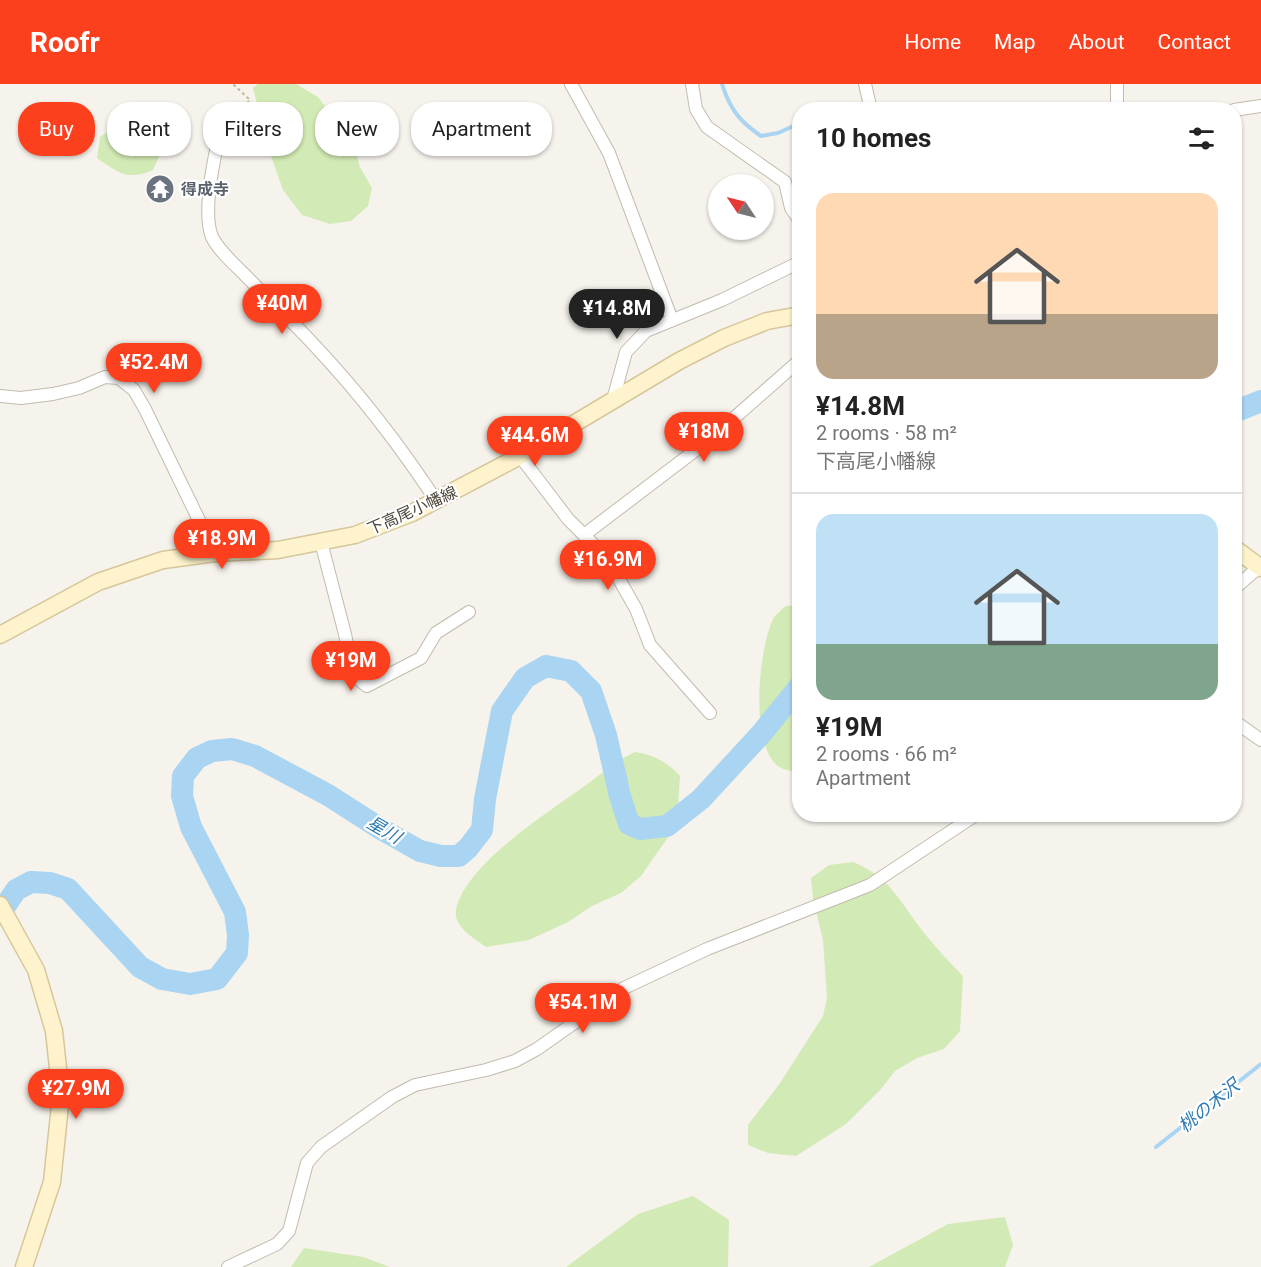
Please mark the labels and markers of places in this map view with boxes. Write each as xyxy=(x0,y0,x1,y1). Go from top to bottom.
temple icon: 得成寺 xyxy=(144,173,176,205)
place label: 得成寺 xyxy=(180,180,229,199)
pin: ¥40M xyxy=(246,284,318,335)
pin: ¥14.8M xyxy=(568,289,666,340)
pin: ¥52.4M xyxy=(105,343,203,394)
pin: ¥18M xyxy=(668,412,740,463)
pin: ¥44.6M xyxy=(486,416,584,467)
pin: ¥18.9M xyxy=(173,519,271,570)
pin: ¥16.9M xyxy=(559,540,657,591)
pin: ¥19M xyxy=(315,641,387,692)
pin: ¥54.1M xyxy=(534,983,632,1034)
pin: ¥27.9M xyxy=(27,1069,125,1120)

